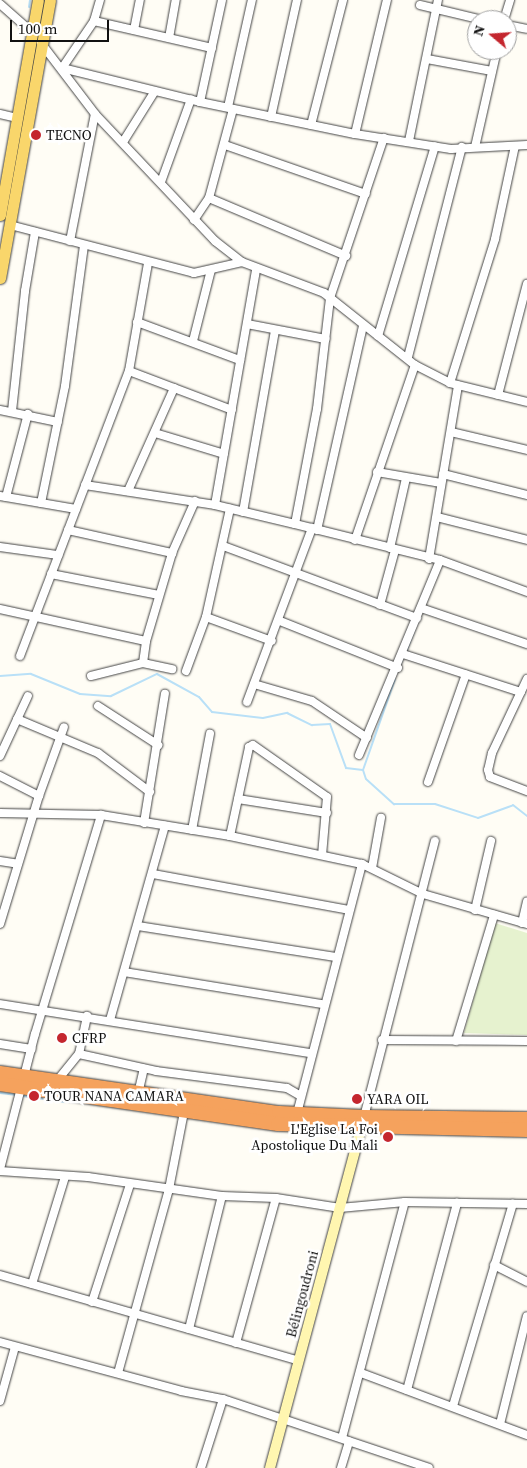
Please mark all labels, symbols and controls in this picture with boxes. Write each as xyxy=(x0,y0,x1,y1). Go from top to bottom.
scale bar xyxy=(12,10,111,42)
north arrow xyxy=(467,10,517,60)
text: 100 m xyxy=(18,18,58,39)
text: N xyxy=(468,23,490,39)
place label: TECNO xyxy=(46,127,92,143)
marker: TECNO xyxy=(30,129,42,141)
place label: CFRP xyxy=(72,1030,106,1046)
marker: CFRP xyxy=(56,1032,68,1044)
place label: TOUR NANA CAMARA xyxy=(44,1088,184,1104)
marker: TOUR NANA CAMARA xyxy=(28,1090,40,1102)
place label: YARA OIL xyxy=(367,1091,429,1107)
marker: YARA OIL xyxy=(351,1093,363,1105)
place label: L'Eglise La Foi Apostolique Du Mali xyxy=(251,1121,378,1154)
marker: L'Eglise La Foi Apostolique Du Mali xyxy=(382,1131,394,1143)
street label: Bélingoudroni xyxy=(282,1249,322,1339)

